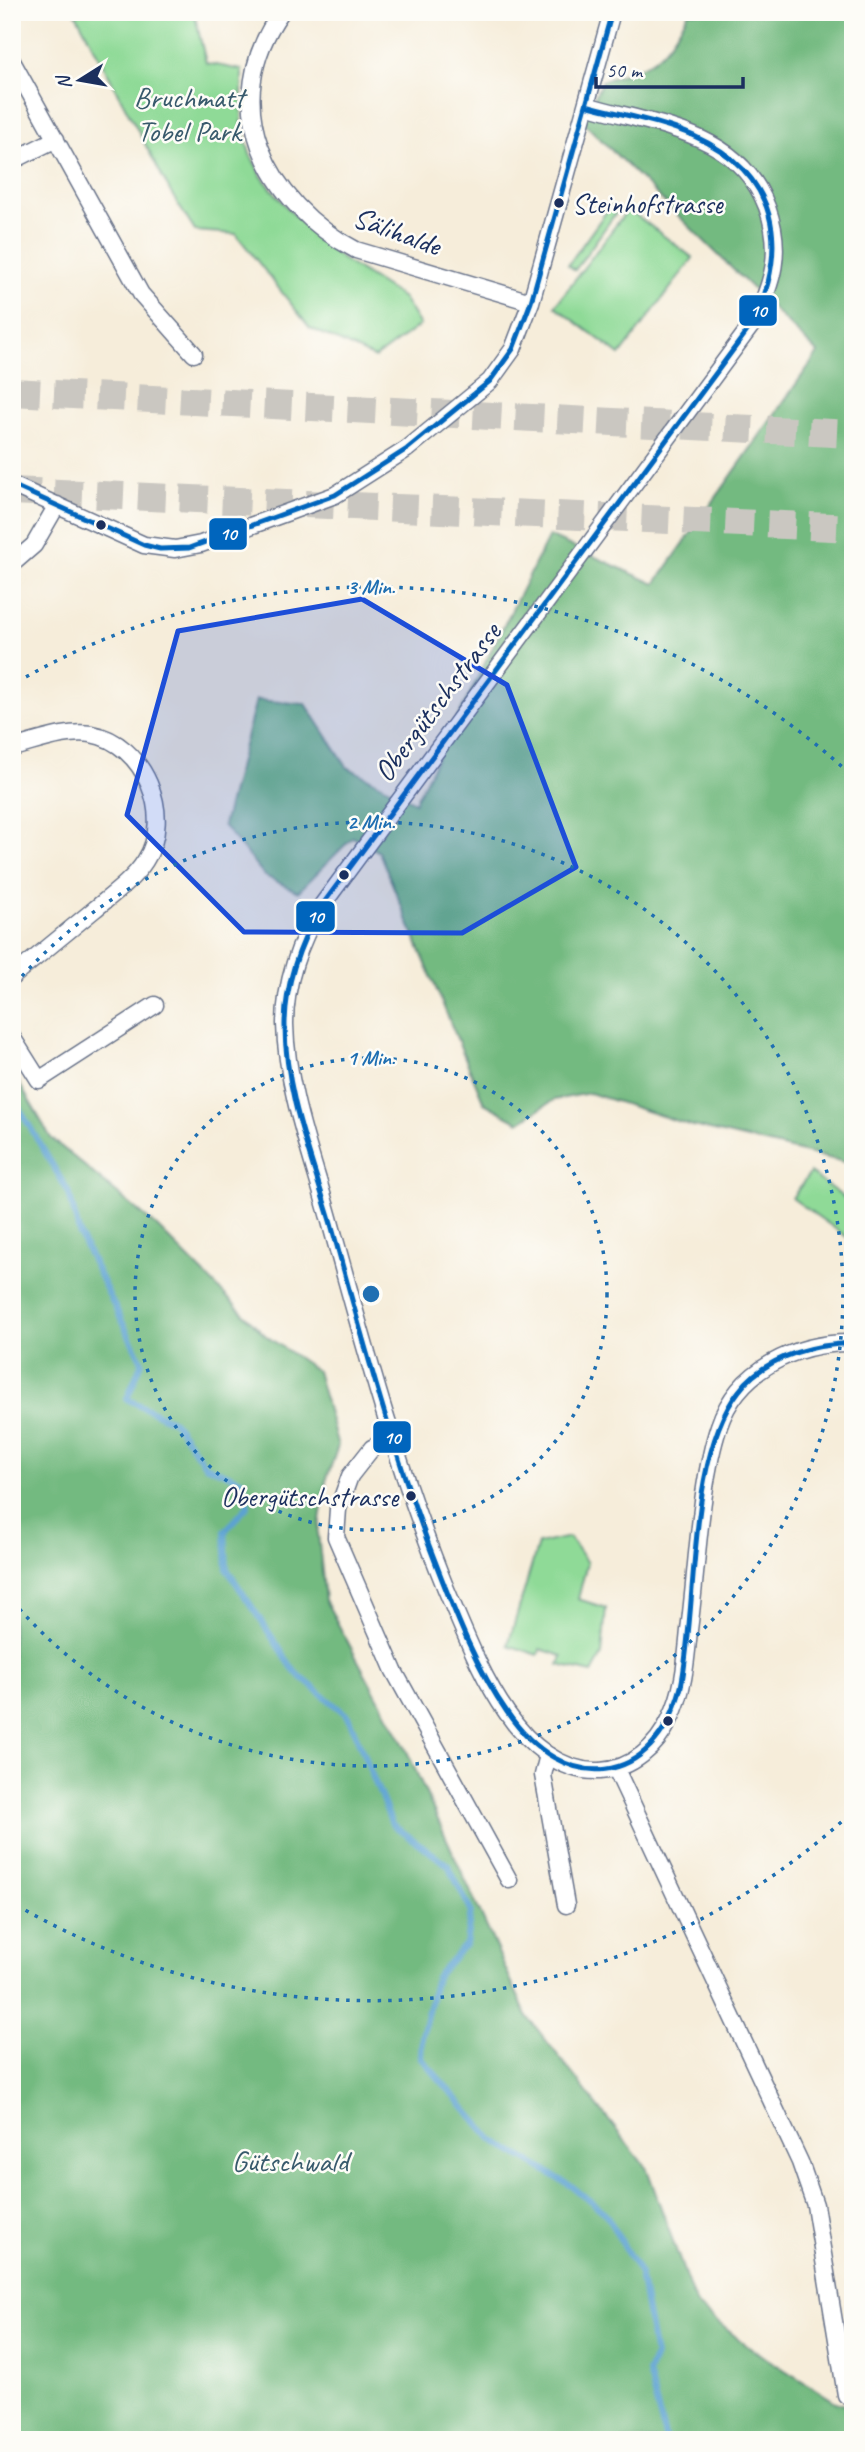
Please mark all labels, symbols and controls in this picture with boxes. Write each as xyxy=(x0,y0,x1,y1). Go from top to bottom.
north arrow xyxy=(46,46,116,116)
scale bar xyxy=(596,46,742,90)
text: 50 m xyxy=(606,57,644,83)
text: N xyxy=(51,72,77,91)
park label: Bruchmatt Tobel Park xyxy=(134,78,248,150)
place label: Steinhofstrasse xyxy=(572,186,724,221)
marker: Steinhofstrasse xyxy=(552,196,566,210)
street label: Sälihalde xyxy=(348,198,448,265)
line badge: 10 xyxy=(738,294,778,327)
text: 10 xyxy=(749,299,769,323)
line badge: 10 xyxy=(208,517,248,551)
unlabelled marker xyxy=(94,518,108,532)
text: 10 xyxy=(219,522,239,546)
text: 3 Min. xyxy=(347,574,396,600)
street label: Obergütschstrasse xyxy=(365,613,511,789)
text: 2 Min. xyxy=(347,809,396,835)
unlabelled marker xyxy=(337,868,351,882)
line badge: 10 xyxy=(295,900,336,933)
text: 10 xyxy=(306,905,326,929)
text: 1 Min. xyxy=(347,1045,396,1071)
centre of rings xyxy=(359,1282,383,1306)
line badge: 10 xyxy=(372,1420,412,1454)
text: 10 xyxy=(383,1426,403,1450)
place label: Obergütschstrasse xyxy=(221,1479,400,1514)
marker: Obergütschstrasse xyxy=(404,1489,418,1503)
unlabelled marker xyxy=(661,1714,675,1728)
park label: Gütschwald xyxy=(232,2142,352,2180)

